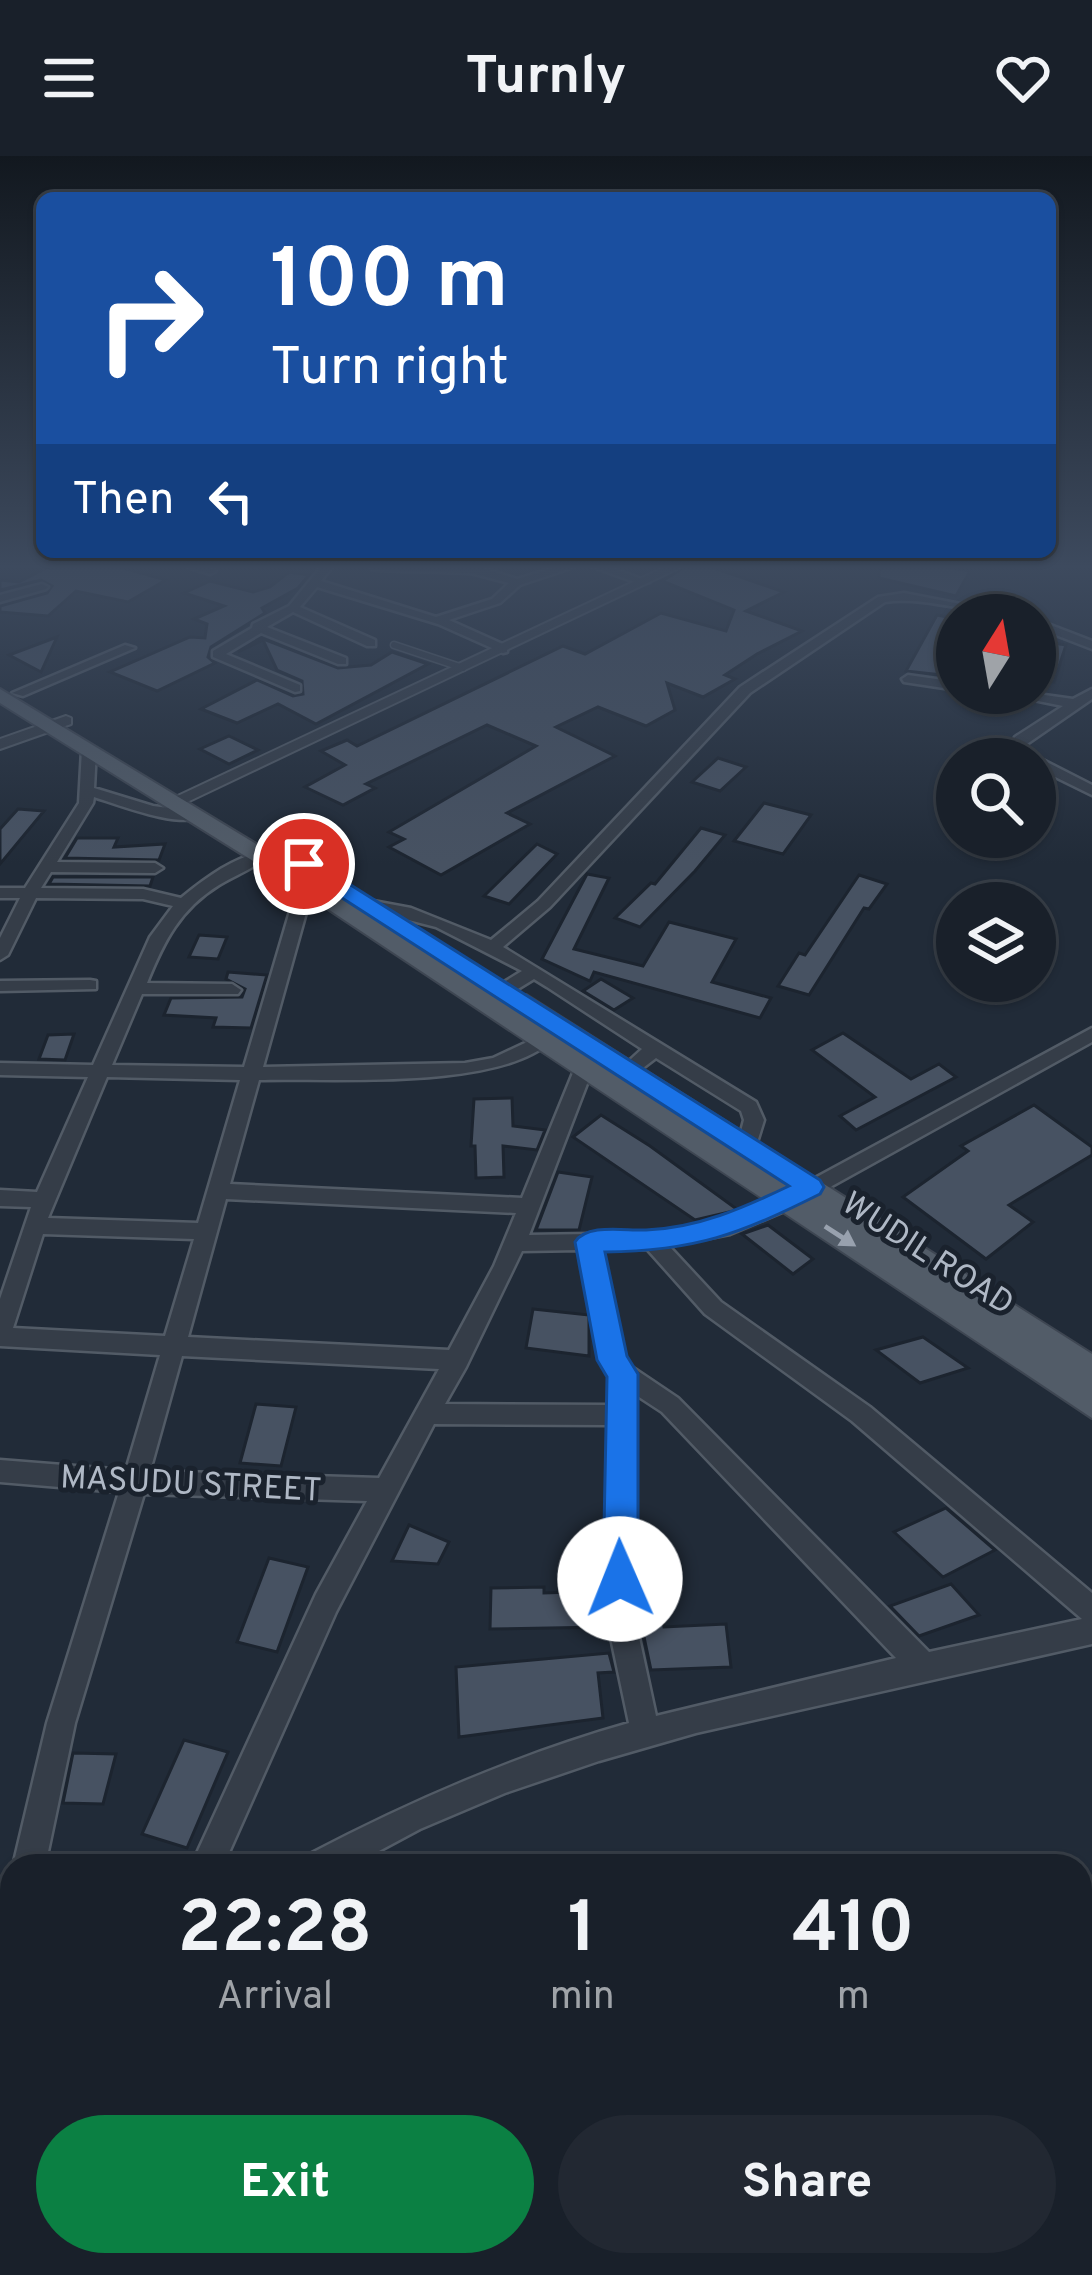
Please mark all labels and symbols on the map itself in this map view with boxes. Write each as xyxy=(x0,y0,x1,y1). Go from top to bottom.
north arrow xyxy=(936,594,1056,714)
pin xyxy=(253,813,355,915)
street label: WUDIL ROAD xyxy=(833,1184,1021,1326)
one-way arrow xyxy=(823,1225,856,1247)
street label: MASUDU STREET xyxy=(59,1458,323,1514)
position arrow xyxy=(557,1516,683,1642)

